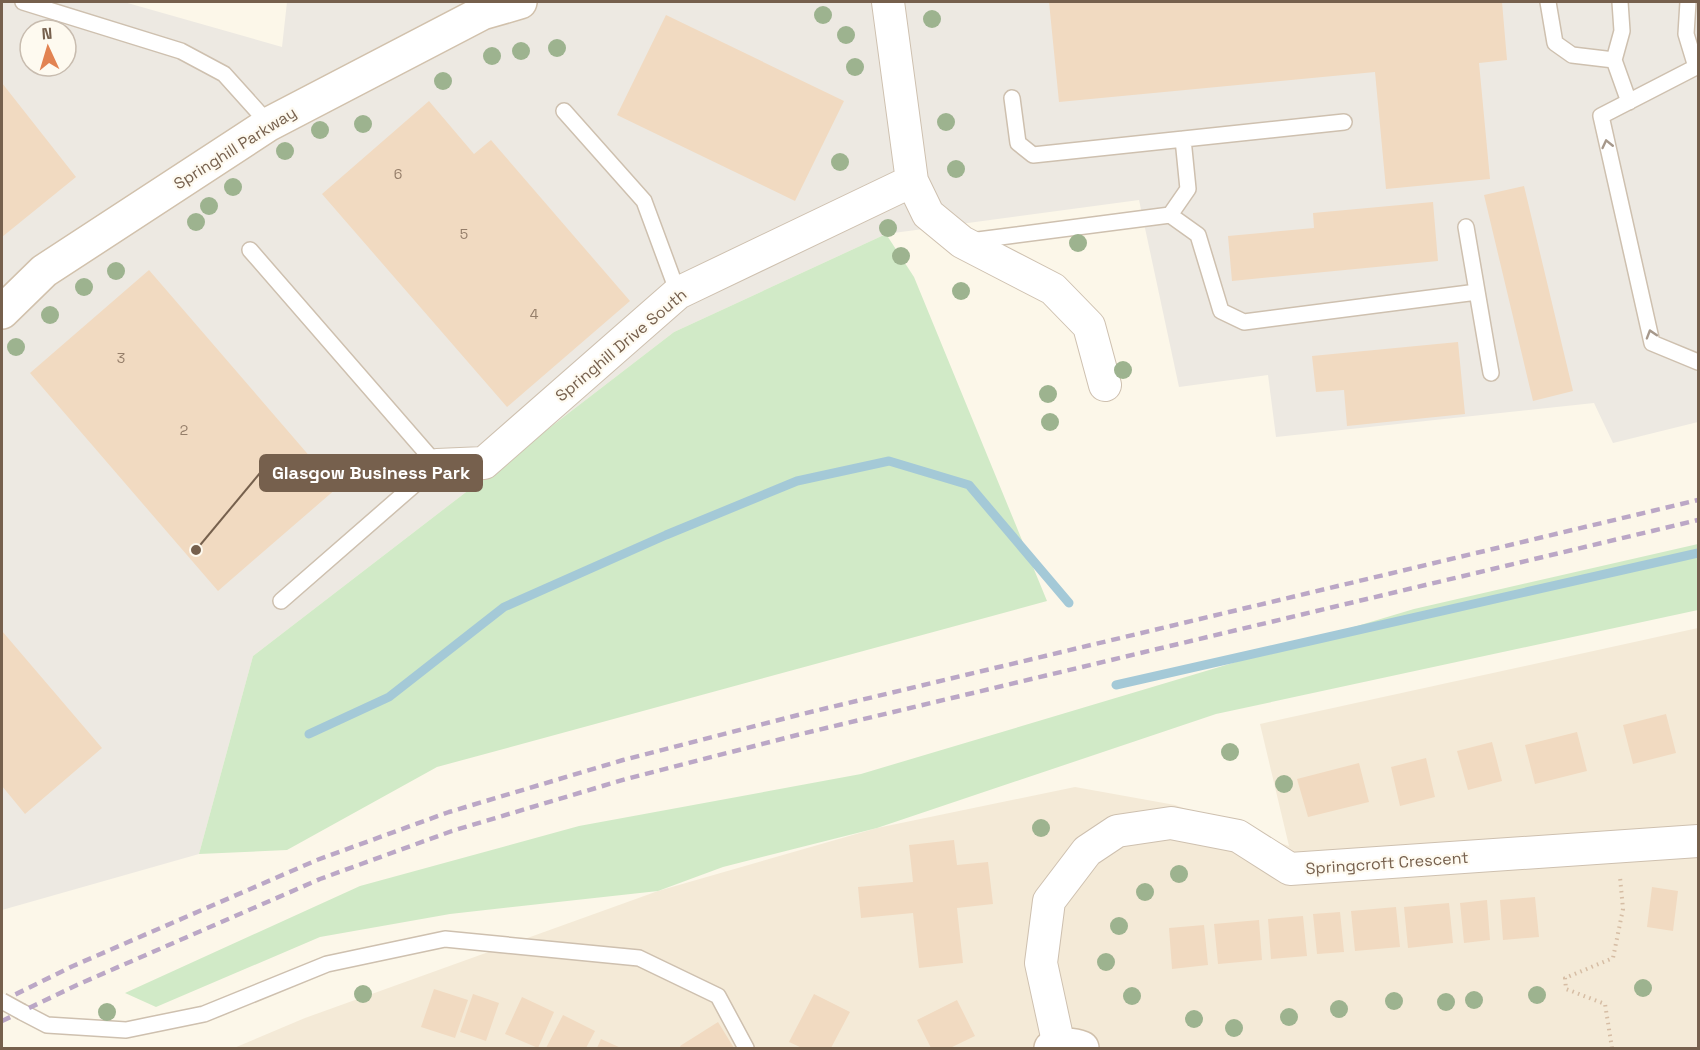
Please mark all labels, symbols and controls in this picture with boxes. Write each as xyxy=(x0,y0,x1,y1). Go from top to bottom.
north arrow xyxy=(18,18,78,78)
text: N xyxy=(41,23,53,44)
street label: Springhill Parkway xyxy=(170,102,300,194)
one-way arrow xyxy=(1601,139,1614,149)
house number: 6 xyxy=(394,165,402,183)
house number: 5 xyxy=(460,225,468,243)
street label: Springhill Drive South xyxy=(551,284,691,406)
house number: 4 xyxy=(530,305,539,323)
one-way arrow xyxy=(1646,329,1658,339)
house number: 3 xyxy=(117,349,125,367)
house number: 2 xyxy=(180,421,188,439)
callout: Glasgow Business Park xyxy=(260,455,482,491)
text: Glasgow Business Park xyxy=(272,461,470,484)
street label: Springcroft Crescent xyxy=(1305,847,1469,879)

